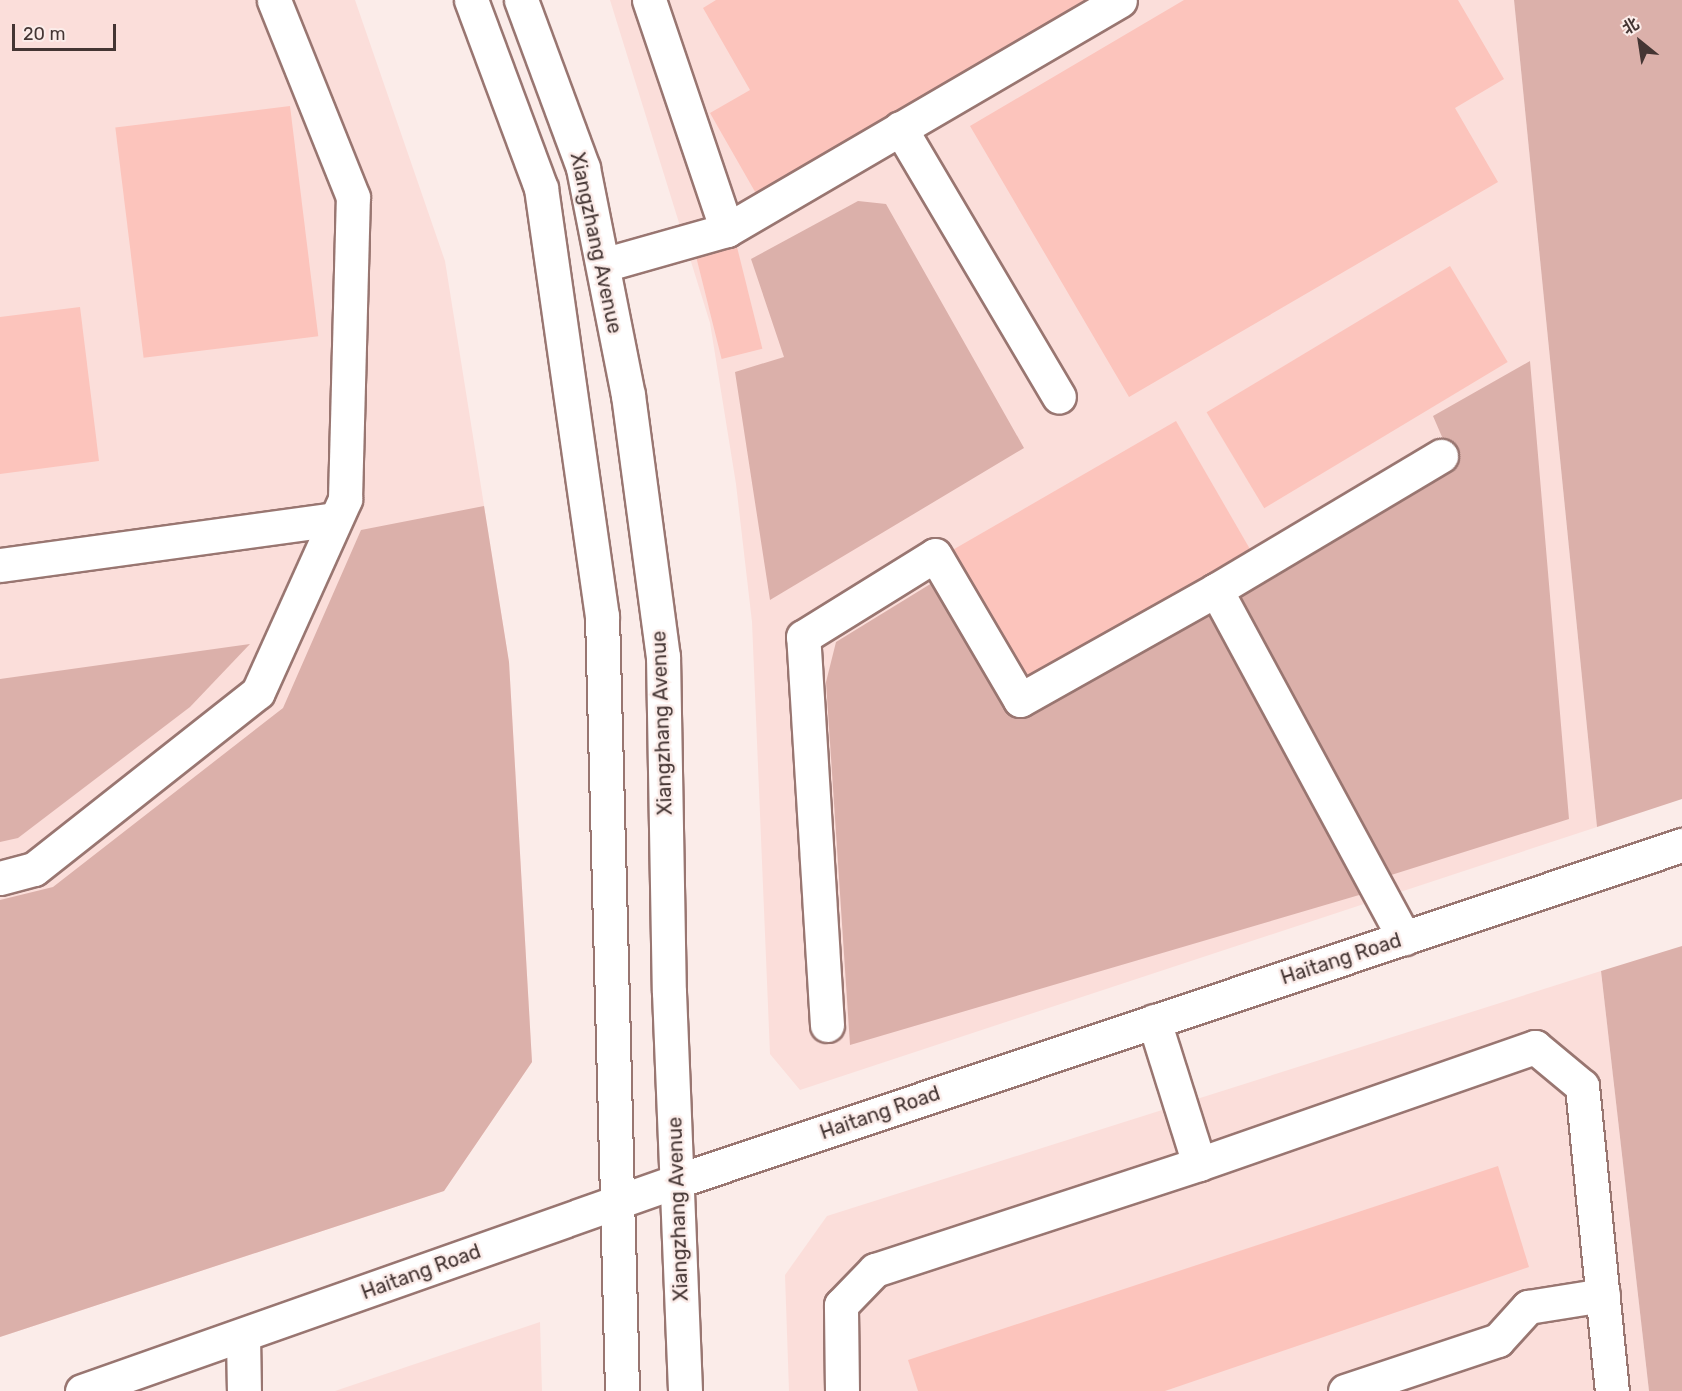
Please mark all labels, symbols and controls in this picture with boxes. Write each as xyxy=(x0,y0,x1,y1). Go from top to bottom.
scale bar xyxy=(15,12,118,50)
north arrow xyxy=(1610,12,1670,72)
text: 北 xyxy=(1619,14,1642,38)
text: 20 m xyxy=(23,23,65,45)
street label: Xiangzhang Avenue xyxy=(565,150,627,336)
street label: Xiangzhang Avenue xyxy=(647,630,677,816)
street label: Haitang Road xyxy=(1278,928,1404,990)
street label: Haitang Road xyxy=(817,1081,943,1145)
street label: Xiangzhang Avenue xyxy=(663,1116,693,1302)
street label: Haitang Road xyxy=(358,1239,484,1305)

